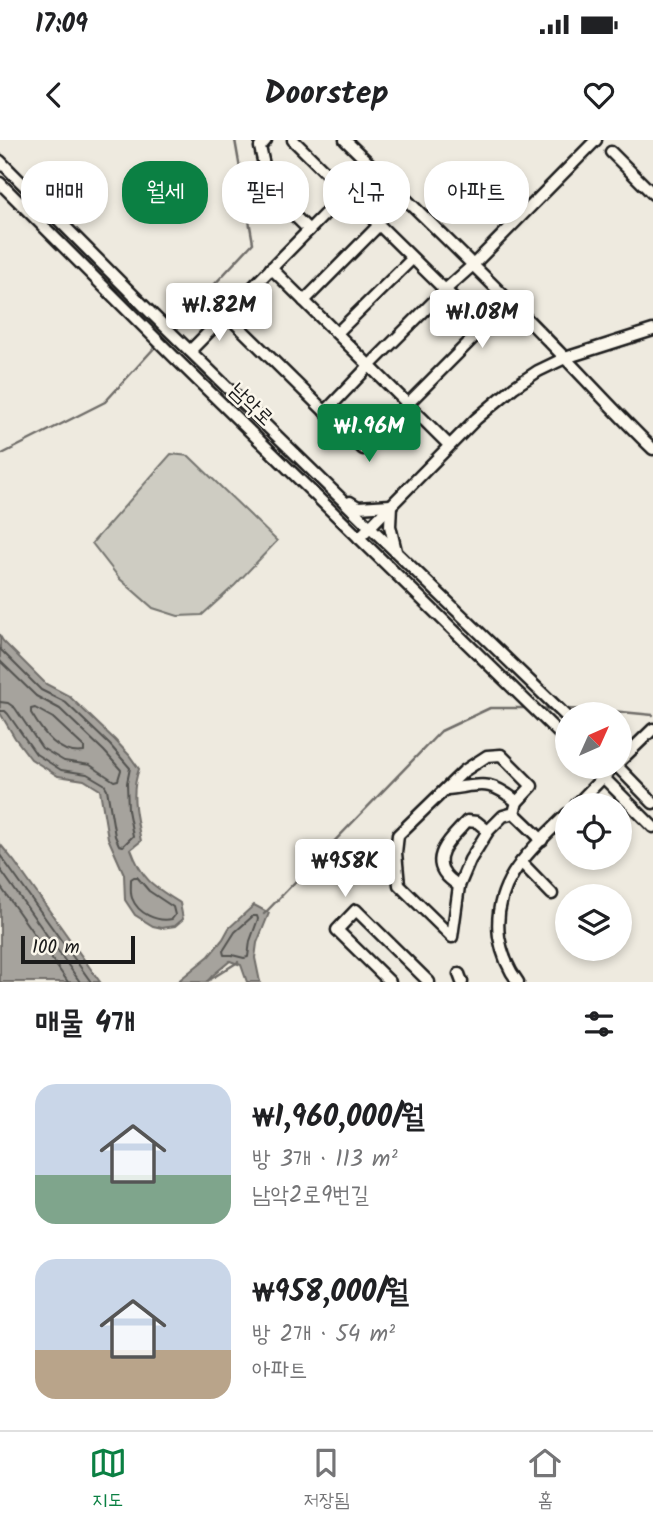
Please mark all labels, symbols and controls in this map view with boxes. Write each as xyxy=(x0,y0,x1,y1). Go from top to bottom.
text: 17:09 xyxy=(35,4,88,46)
text: Doorstep xyxy=(264,69,389,120)
icon: back xyxy=(35,76,73,114)
icon: heart xyxy=(580,76,618,114)
chip: 매매 xyxy=(21,161,108,224)
chip: 월세 xyxy=(122,161,208,224)
chip: 필터 xyxy=(222,161,309,224)
chip: 신규 xyxy=(323,161,410,224)
chip: 아파트 xyxy=(424,161,529,224)
pin: ₩1.82M xyxy=(162,284,276,343)
text: ₩1.82M xyxy=(182,288,256,324)
pin: ₩1.08M xyxy=(425,290,539,350)
text: ₩1.08M xyxy=(446,295,518,331)
street label: 남악로 xyxy=(221,376,281,434)
pin: ₩1.96M xyxy=(312,404,426,464)
text: ₩1.96M xyxy=(333,409,405,445)
north arrow xyxy=(555,702,632,779)
map controls xyxy=(555,702,632,961)
button: locate xyxy=(555,793,632,870)
pin: ₩958K xyxy=(296,840,394,899)
text: ₩958K xyxy=(311,844,379,880)
button: layers xyxy=(555,884,632,961)
scale bar xyxy=(21,933,135,965)
text: 100 m xyxy=(32,933,80,963)
text: 매물 4개 xyxy=(35,1000,135,1048)
icon: filters xyxy=(580,1005,618,1043)
text: ₩1,960,000/월 xyxy=(252,1094,425,1142)
icon: home xyxy=(91,1112,175,1196)
text: 방 3개 · 113 m² xyxy=(252,1142,397,1178)
text: 남악2로9번길 xyxy=(252,1178,369,1214)
text: ₩958,000/월 xyxy=(252,1269,409,1317)
icon: home xyxy=(91,1287,175,1371)
text: 방 2개 · 54 m² xyxy=(252,1317,395,1353)
text: 아파트 xyxy=(252,1353,308,1389)
tab: 지도 xyxy=(89,1444,127,1516)
tab: 저장됨 xyxy=(304,1444,349,1516)
tab: 홈 xyxy=(526,1444,564,1516)

